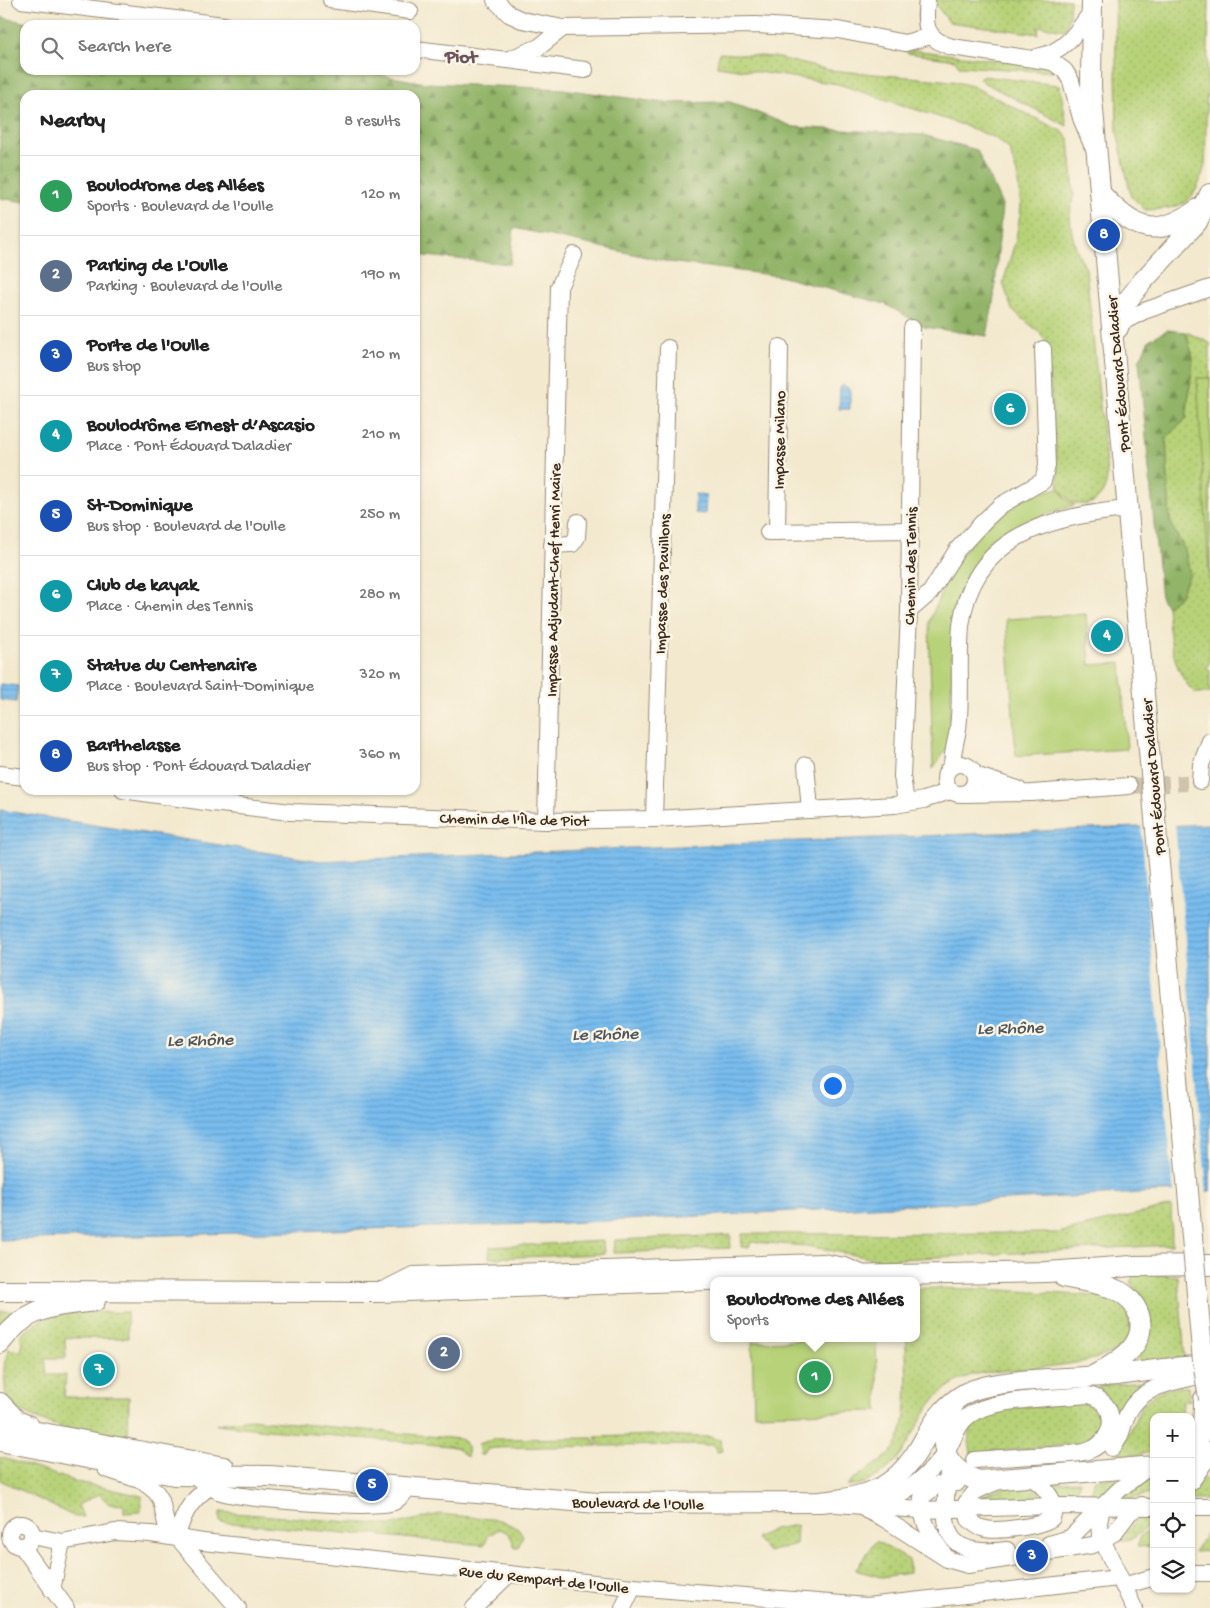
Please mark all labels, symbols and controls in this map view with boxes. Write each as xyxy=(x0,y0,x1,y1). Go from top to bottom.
search box xyxy=(20,20,420,75)
icon: search xyxy=(38,34,66,62)
text: Search here xyxy=(78,36,172,59)
district label: Piot xyxy=(444,47,479,70)
text: Nearby xyxy=(40,110,105,135)
text: 8 results xyxy=(344,113,400,132)
text: Boulodrome des Allées xyxy=(87,175,264,198)
text: 1 xyxy=(53,186,59,205)
text: 120 m xyxy=(361,186,400,205)
text: Sports · Boulevard de l'Oulle xyxy=(87,198,273,217)
pin: 8 xyxy=(1088,216,1120,254)
text: Parking de L'Oulle xyxy=(87,255,227,278)
text: 2 xyxy=(52,266,60,285)
text: 190 m xyxy=(361,266,400,285)
text: Parking · Boulevard de l'Oulle xyxy=(87,278,282,297)
street label: Pont Édouard Daladier xyxy=(1104,294,1137,453)
text: Porte de l'Oulle xyxy=(87,335,209,358)
text: 3 xyxy=(52,346,60,365)
text: 210 m xyxy=(361,346,400,365)
text: Bus stop xyxy=(87,358,141,377)
pin: 6 xyxy=(994,390,1026,428)
street label: Impasse Milano xyxy=(771,391,792,490)
text: Boulodrôme Ernest d’Ascasio xyxy=(87,415,315,438)
text: 4 xyxy=(52,426,60,445)
text: 210 m xyxy=(361,426,400,445)
text: Place · Pont Édouard Daladier xyxy=(87,438,291,457)
street label: Impasse Adjudant-Chef Henri Maire xyxy=(544,462,567,697)
text: St-Dominique xyxy=(87,495,193,518)
text: 5 xyxy=(52,506,60,525)
text: 250 m xyxy=(360,506,400,525)
street label: Chemin des Tennis xyxy=(902,506,923,625)
street label: Impasse des Pavillons xyxy=(653,513,676,655)
text: Bus stop · Boulevard de l'Oulle xyxy=(87,518,286,537)
text: Club de kayak xyxy=(87,575,198,598)
text: 6 xyxy=(52,586,60,605)
text: 280 m xyxy=(359,586,400,605)
text: Place · Chemin des Tennis xyxy=(87,598,253,617)
pin: 4 xyxy=(1091,617,1123,655)
text: Statue du Centenaire xyxy=(87,655,257,678)
text: 7 xyxy=(52,666,60,685)
text: 320 m xyxy=(360,666,400,685)
text: Place · Boulevard Saint-Dominique xyxy=(87,678,314,697)
street label: Pont Édouard Daladier xyxy=(1139,697,1172,856)
text: Barthelasse xyxy=(87,735,180,758)
text: 8 xyxy=(52,746,60,765)
text: 360 m xyxy=(359,746,400,765)
text: Bus stop · Pont Édouard Daladier xyxy=(87,758,310,777)
street label: Chemin de l'Île de Piot xyxy=(439,810,590,832)
water label: Le Rhône xyxy=(977,1018,1044,1041)
water label: Le Rhône xyxy=(572,1024,639,1047)
water label: Le Rhône xyxy=(167,1030,234,1053)
your location xyxy=(820,1073,846,1099)
popup xyxy=(710,1277,920,1342)
text: Boulodrome des Allées xyxy=(727,1289,903,1312)
text: Sports xyxy=(727,1312,768,1331)
pin: 2 xyxy=(428,1334,460,1372)
pin: 7 xyxy=(83,1351,115,1389)
pin: 1 xyxy=(799,1358,831,1396)
map controls xyxy=(1150,1413,1195,1593)
button: + xyxy=(1150,1413,1195,1458)
button: − xyxy=(1150,1458,1195,1503)
pin: 5 xyxy=(356,1466,388,1504)
street label: Boulevard de l'Oulle xyxy=(571,1495,705,1516)
button: locate xyxy=(1150,1503,1195,1548)
pin: 3 xyxy=(1016,1537,1048,1575)
button: layers xyxy=(1150,1548,1195,1593)
street label: Rue du Rempart de l'Oulle xyxy=(458,1563,630,1600)

